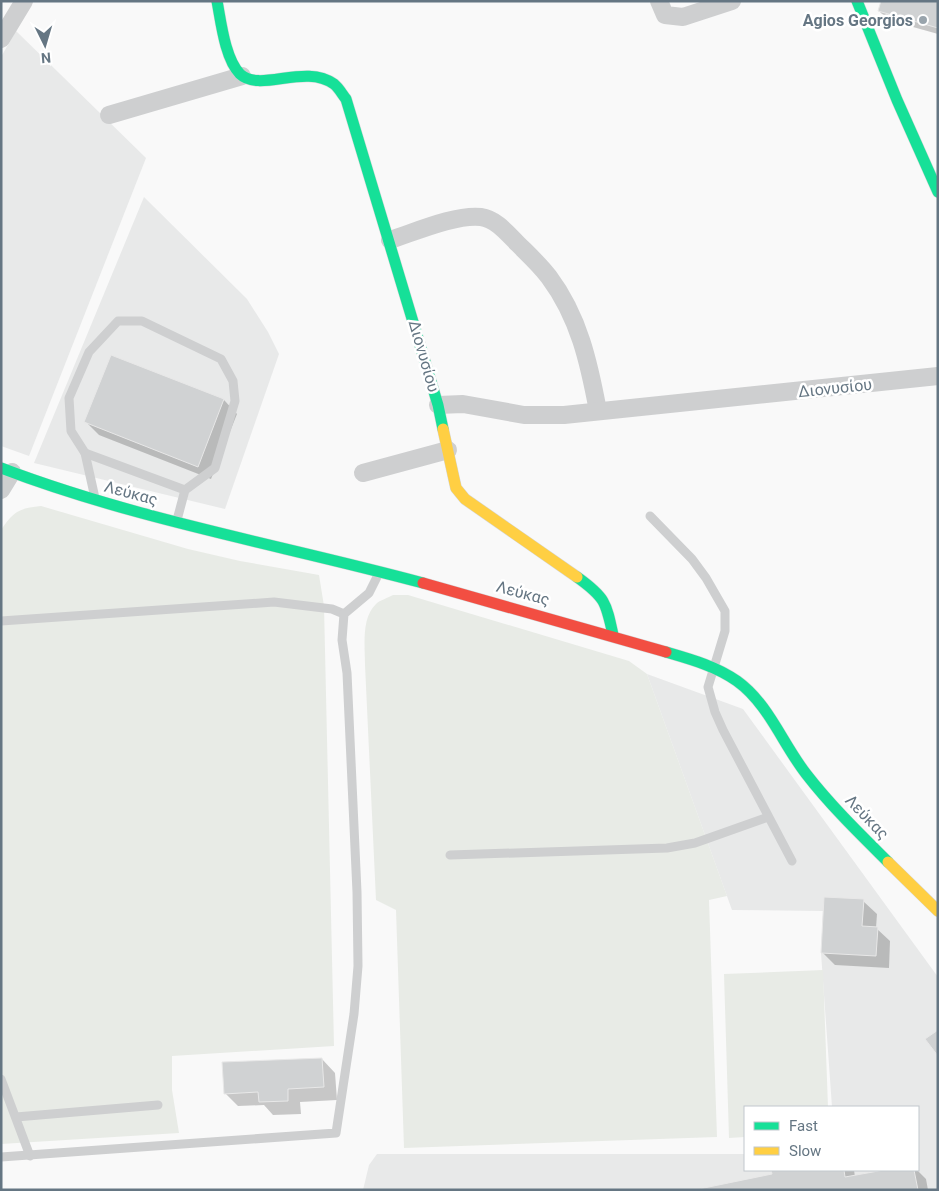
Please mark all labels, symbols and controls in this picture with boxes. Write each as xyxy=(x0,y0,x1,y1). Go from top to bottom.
place label: Agios Georgios xyxy=(803,11,913,30)
marker: Agios Georgios xyxy=(917,14,929,26)
north arrow xyxy=(20,20,70,70)
text: N xyxy=(41,50,52,66)
street label: Διονυσίου xyxy=(405,318,443,394)
street label: Διονυσίου xyxy=(797,375,873,401)
street label: Λεύκας xyxy=(102,477,160,509)
street label: Λεύκας xyxy=(494,577,552,609)
street label: Λεύκας xyxy=(841,791,893,843)
legend xyxy=(744,1106,919,1171)
text: Fast xyxy=(789,1117,818,1135)
text: Slow xyxy=(789,1142,821,1160)

